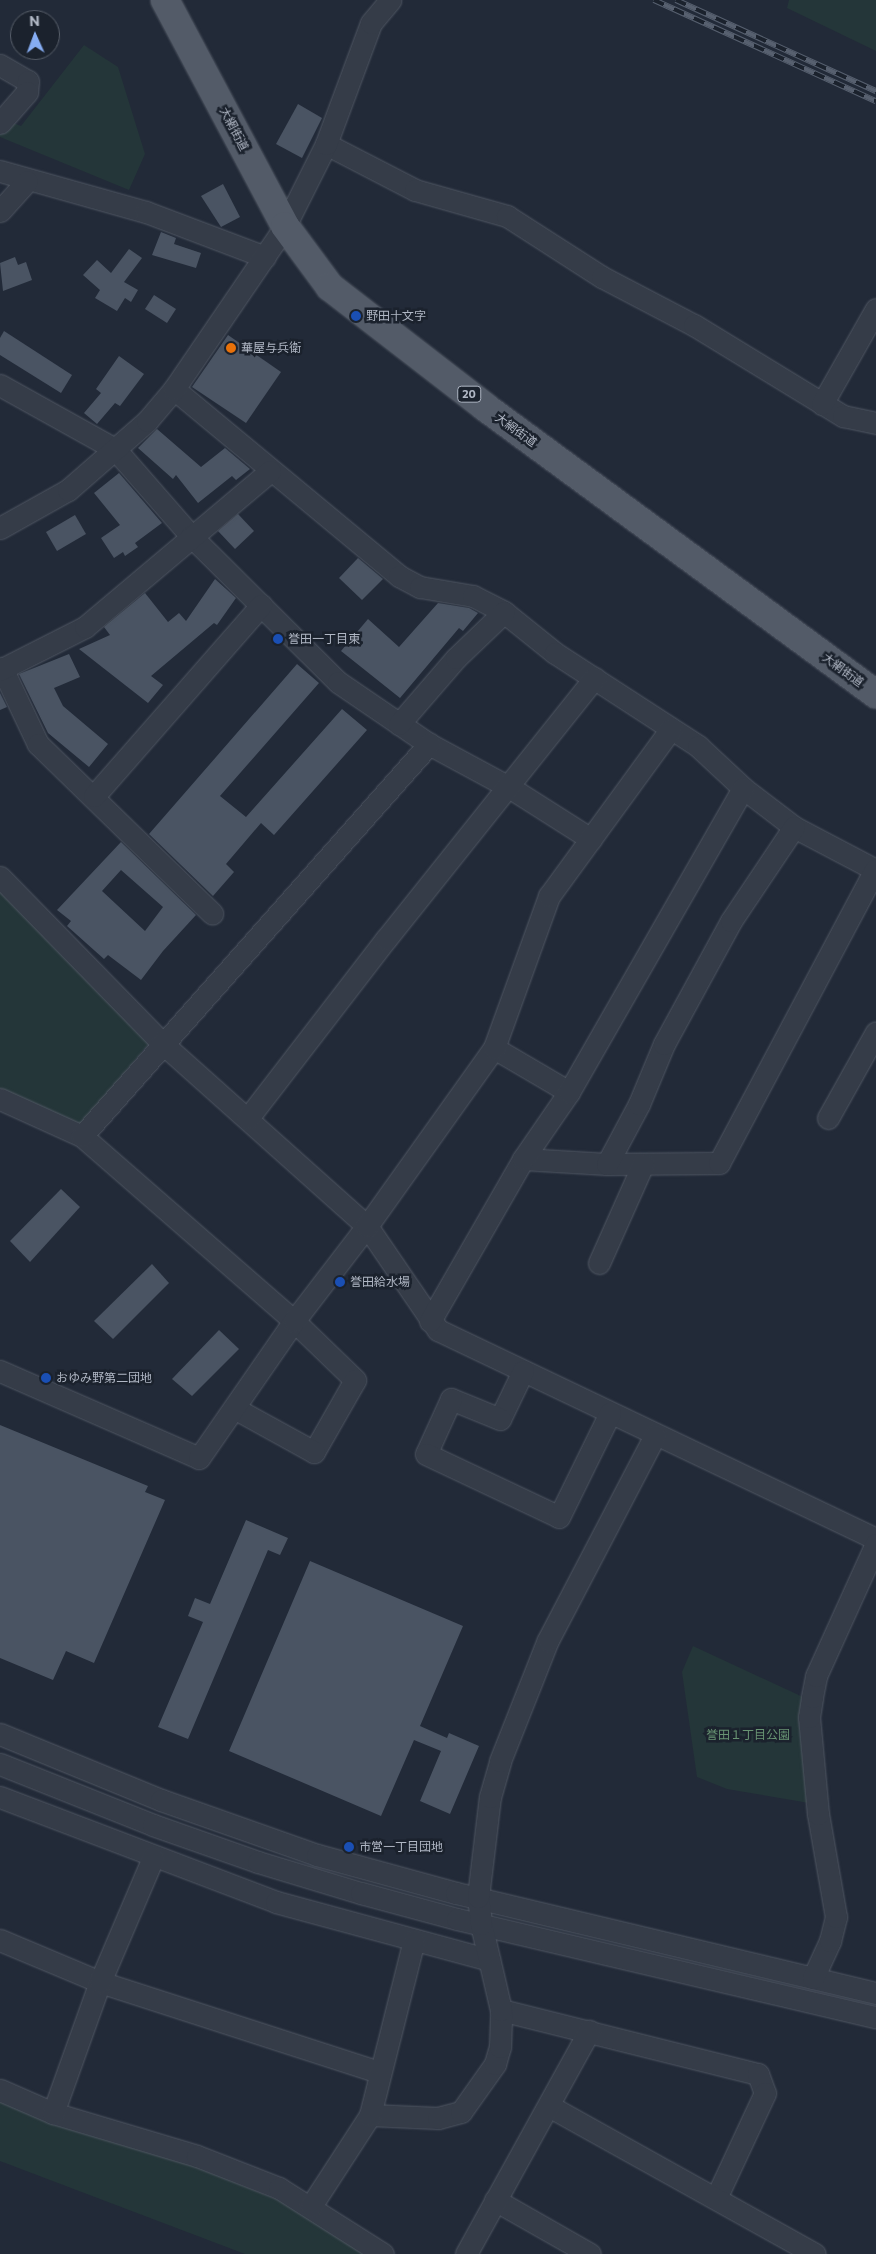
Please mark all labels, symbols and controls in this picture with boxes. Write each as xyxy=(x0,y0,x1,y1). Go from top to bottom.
north arrow xyxy=(10,10,60,60)
text: N xyxy=(29,12,40,29)
street label: 大網街道 xyxy=(216,104,252,154)
place label: 野田十文字 xyxy=(366,309,426,323)
marker: 野田十文字 xyxy=(350,310,362,322)
place label: 華屋与兵衛 xyxy=(241,341,301,355)
marker: 華屋与兵衛 xyxy=(225,342,237,354)
road number: 20 xyxy=(456,386,482,402)
street label: 大網街道 xyxy=(492,410,540,450)
place label: 誉田一丁目東 xyxy=(288,632,360,646)
marker: 誉田一丁目東 xyxy=(272,633,284,645)
street label: 大網街道 xyxy=(819,650,867,690)
place label: 誉田給水場 xyxy=(350,1275,410,1289)
marker: 誉田給水場 xyxy=(334,1276,346,1288)
place label: おゆみ野第二団地 xyxy=(56,1371,152,1385)
marker: おゆみ野第二団地 xyxy=(40,1372,52,1384)
park label: 誉田１丁目公園 xyxy=(706,1728,790,1742)
place label: 市営一丁目団地 xyxy=(359,1840,443,1854)
marker: 市営一丁目団地 xyxy=(343,1841,355,1853)

